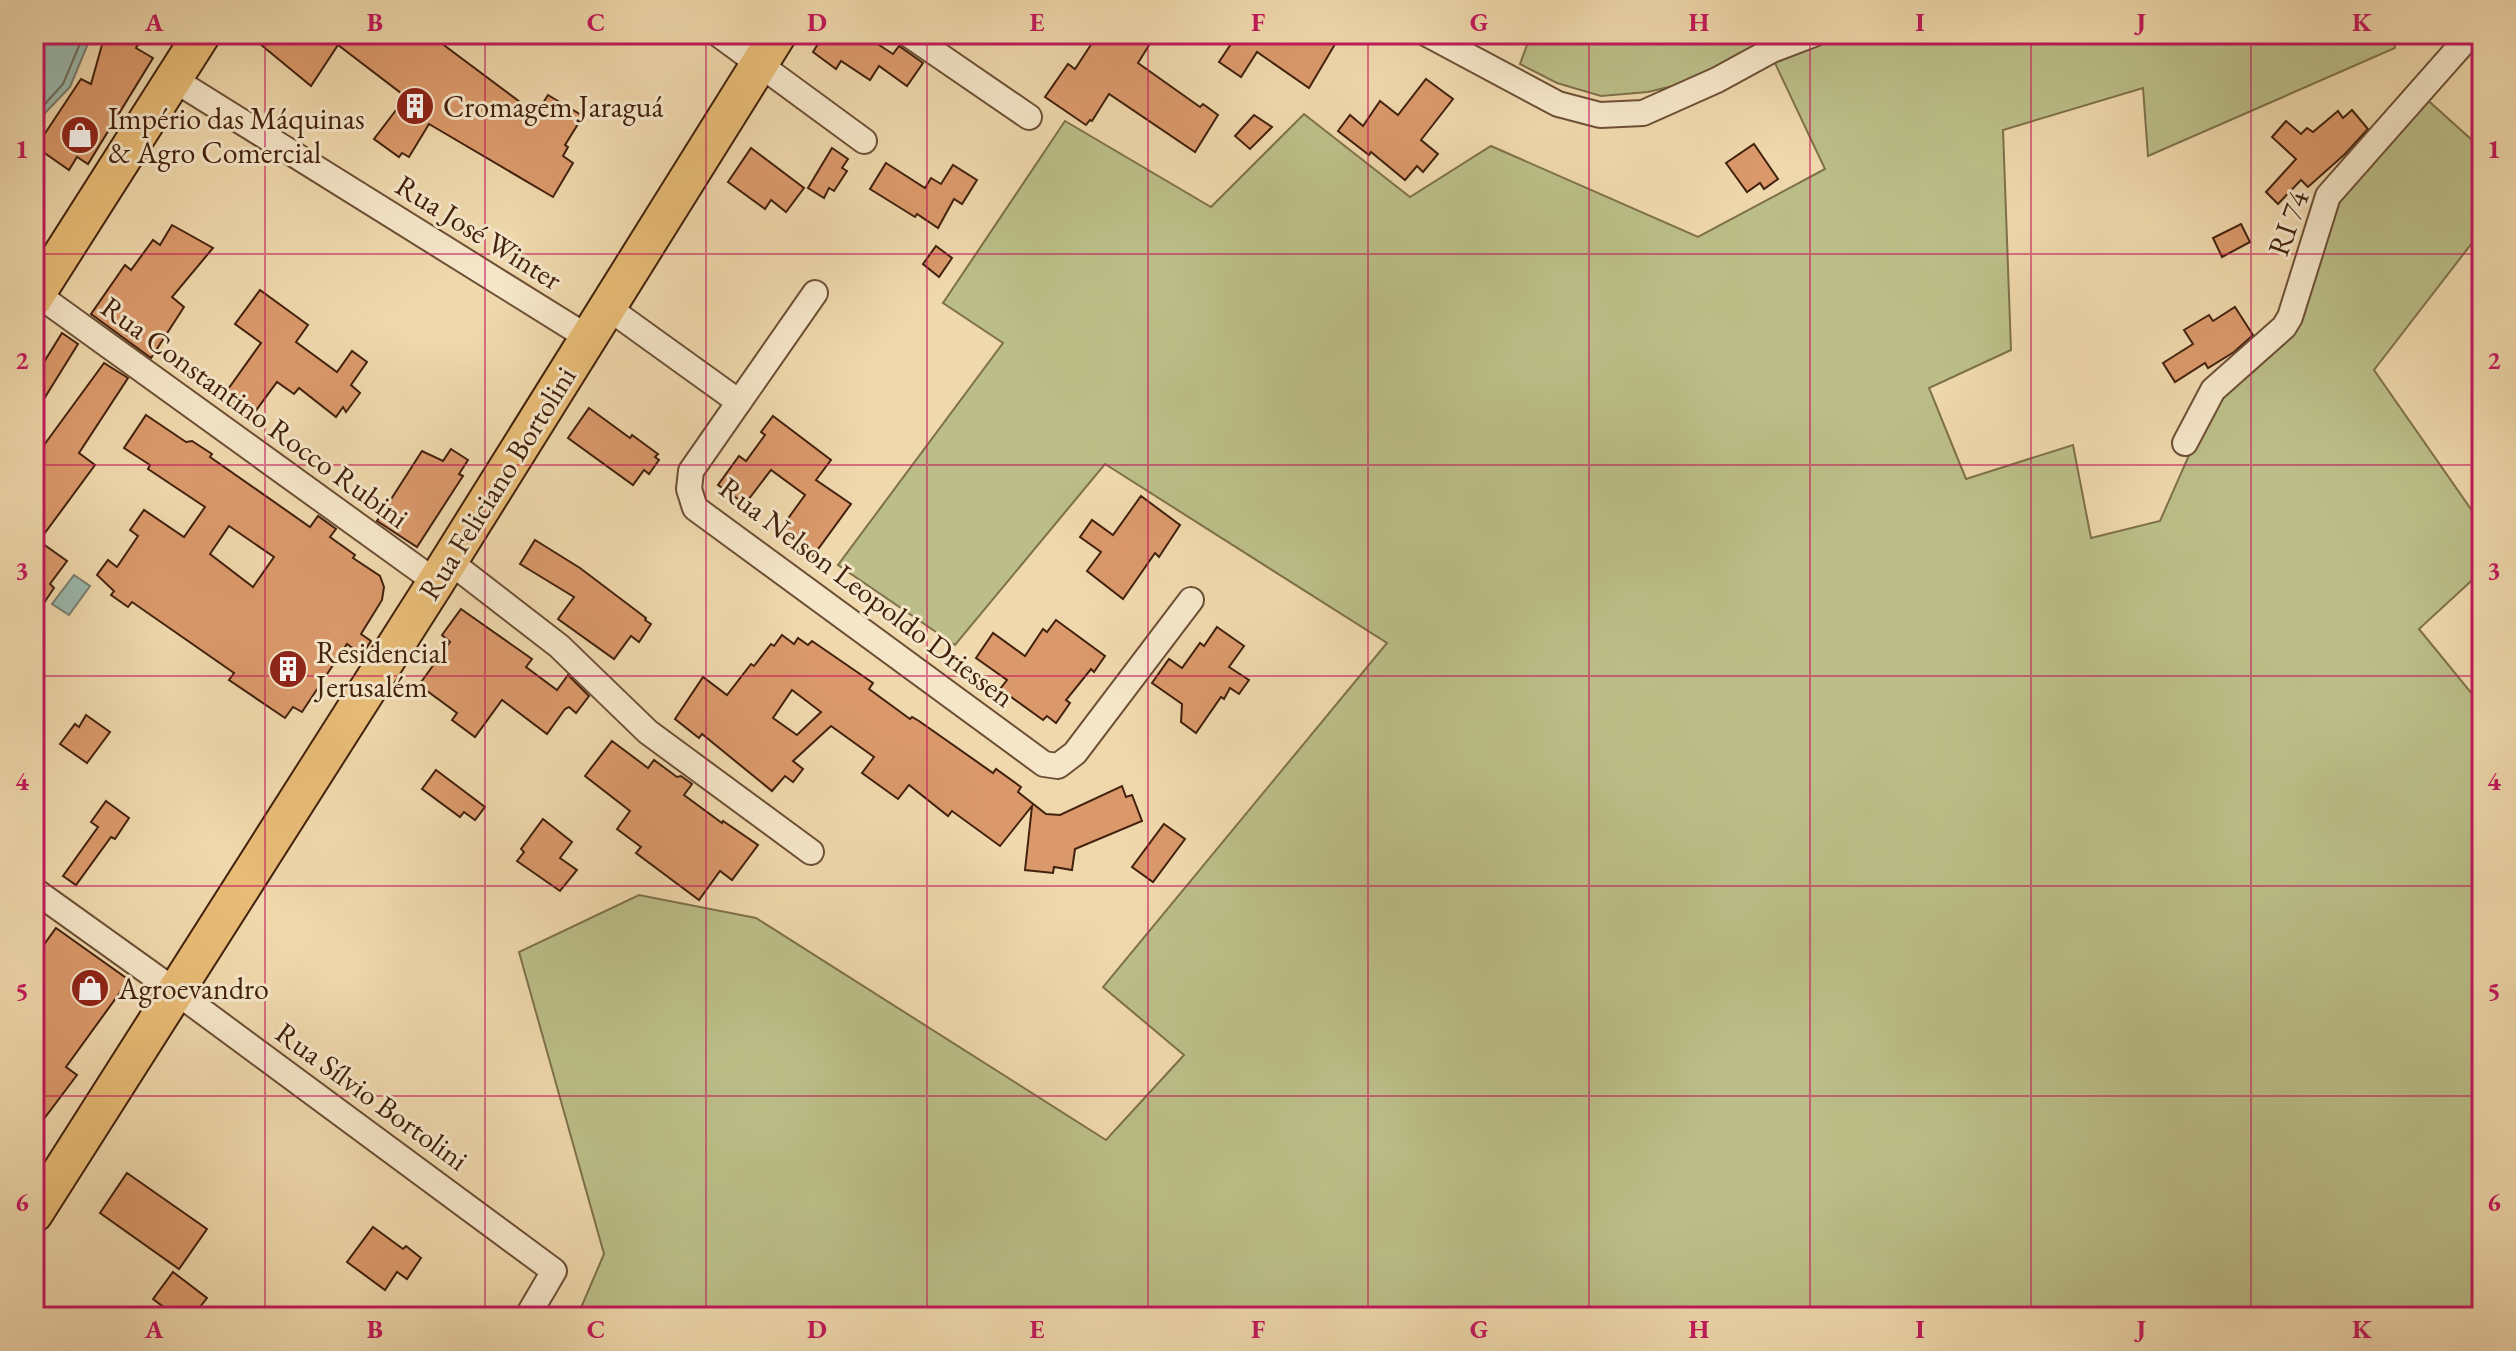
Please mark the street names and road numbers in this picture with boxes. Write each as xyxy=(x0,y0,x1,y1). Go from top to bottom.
street label: Rua José Winter xyxy=(389,165,569,299)
street label: RI 74 xyxy=(2258,185,2318,261)
street label: Rua Constantino Rocco Rubini xyxy=(93,287,417,537)
street label: Rua Feliciano Bortolini xyxy=(409,359,585,607)
street label: Rua Nelson Leopoldo Driessen xyxy=(712,468,1023,716)
street label: Rua Sílvio Bortolini xyxy=(268,1013,476,1179)

